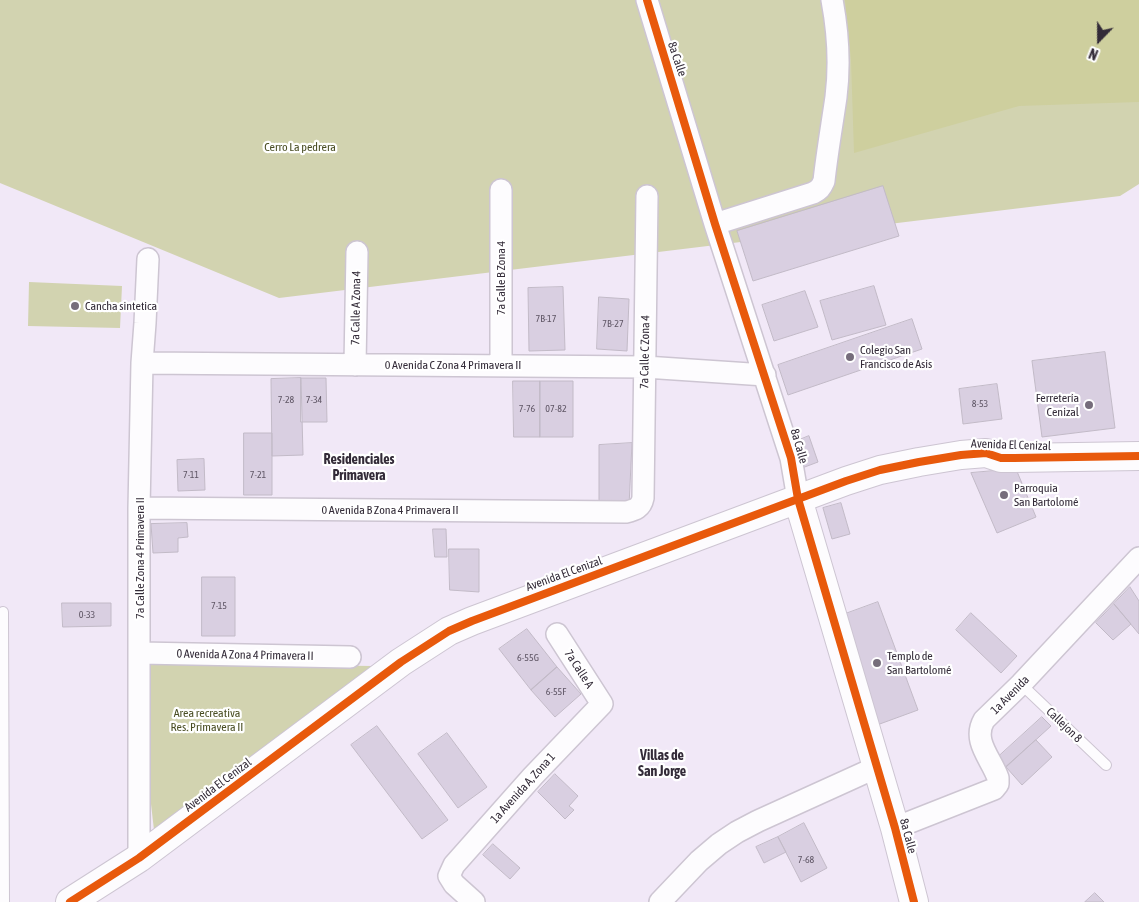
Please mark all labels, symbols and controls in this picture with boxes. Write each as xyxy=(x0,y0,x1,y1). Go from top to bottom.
north arrow xyxy=(1074,15,1124,65)
street label: 8a Calle xyxy=(664,40,690,78)
text: N xyxy=(1087,45,1100,63)
park label: Cerro La pedrera xyxy=(264,140,336,154)
street label: 7a Calle B Zona 4 xyxy=(494,241,508,315)
street label: 7a Calle A Zona 4 xyxy=(348,271,364,345)
place label: Cancha sintetica xyxy=(85,299,157,313)
marker: Cancha sintetica xyxy=(69,300,81,312)
house number: 7B-17 xyxy=(536,313,556,325)
street label: 7a Calle C Zona 4 xyxy=(637,315,653,389)
house number: 7B-27 xyxy=(602,318,624,330)
place label: Colegio San Francisco de Asis xyxy=(860,343,932,371)
marker: Colegio San Francisco de Asis xyxy=(844,351,856,363)
street label: 0 Avenida C Zona 4 Primavera II xyxy=(385,358,521,372)
place label: Ferretería Cenizal xyxy=(1036,391,1079,419)
house number: 7-28 xyxy=(278,394,294,406)
house number: 7-34 xyxy=(306,394,322,406)
house number: 8-53 xyxy=(972,398,988,410)
marker: Ferretería Cenizal xyxy=(1083,399,1095,411)
house number: 7-76 xyxy=(519,403,535,415)
house number: 07-82 xyxy=(545,403,567,415)
street label: 8a Calle xyxy=(787,427,811,465)
street label: Avenida El Cenizal xyxy=(971,436,1051,454)
district label: Residenciales Primavera xyxy=(323,452,395,484)
house number: 7-11 xyxy=(183,469,199,481)
house number: 7-21 xyxy=(250,469,266,481)
place label: Parroquia San Bartolomé xyxy=(1014,481,1079,509)
marker: Parroquia San Bartolomé xyxy=(998,489,1010,501)
street label: 7a Calle Zona 4 Primavera II xyxy=(133,497,147,619)
street label: 0 Avenida B Zona 4 Primavera II xyxy=(322,503,458,517)
street label: Avenida El Cenizal xyxy=(524,554,604,594)
house number: 7-15 xyxy=(211,600,227,612)
house number: 0-33 xyxy=(79,609,95,621)
street label: 0 Avenida A Zona 4 Primavera II xyxy=(176,647,314,663)
street label: 7a Calle A xyxy=(561,647,597,691)
place label: Templo de San Bartolomé xyxy=(887,649,952,677)
house number: 6-55G xyxy=(517,652,539,664)
marker: Templo de San Bartolomé xyxy=(871,657,883,669)
street label: 1a Avenida xyxy=(988,673,1032,717)
house number: 6-55F xyxy=(546,686,566,698)
street label: Callejon 8 xyxy=(1043,704,1085,746)
park label: Area recreativa Res. Primavera II xyxy=(171,706,243,734)
district label: Villas de San Jorge xyxy=(638,748,686,780)
street label: 1a Avenida A, Zona 1 xyxy=(488,750,558,826)
street label: Avenida El Cenizal xyxy=(182,755,254,815)
street label: 8a Calle xyxy=(896,817,920,855)
house number: 7-68 xyxy=(798,854,814,866)

